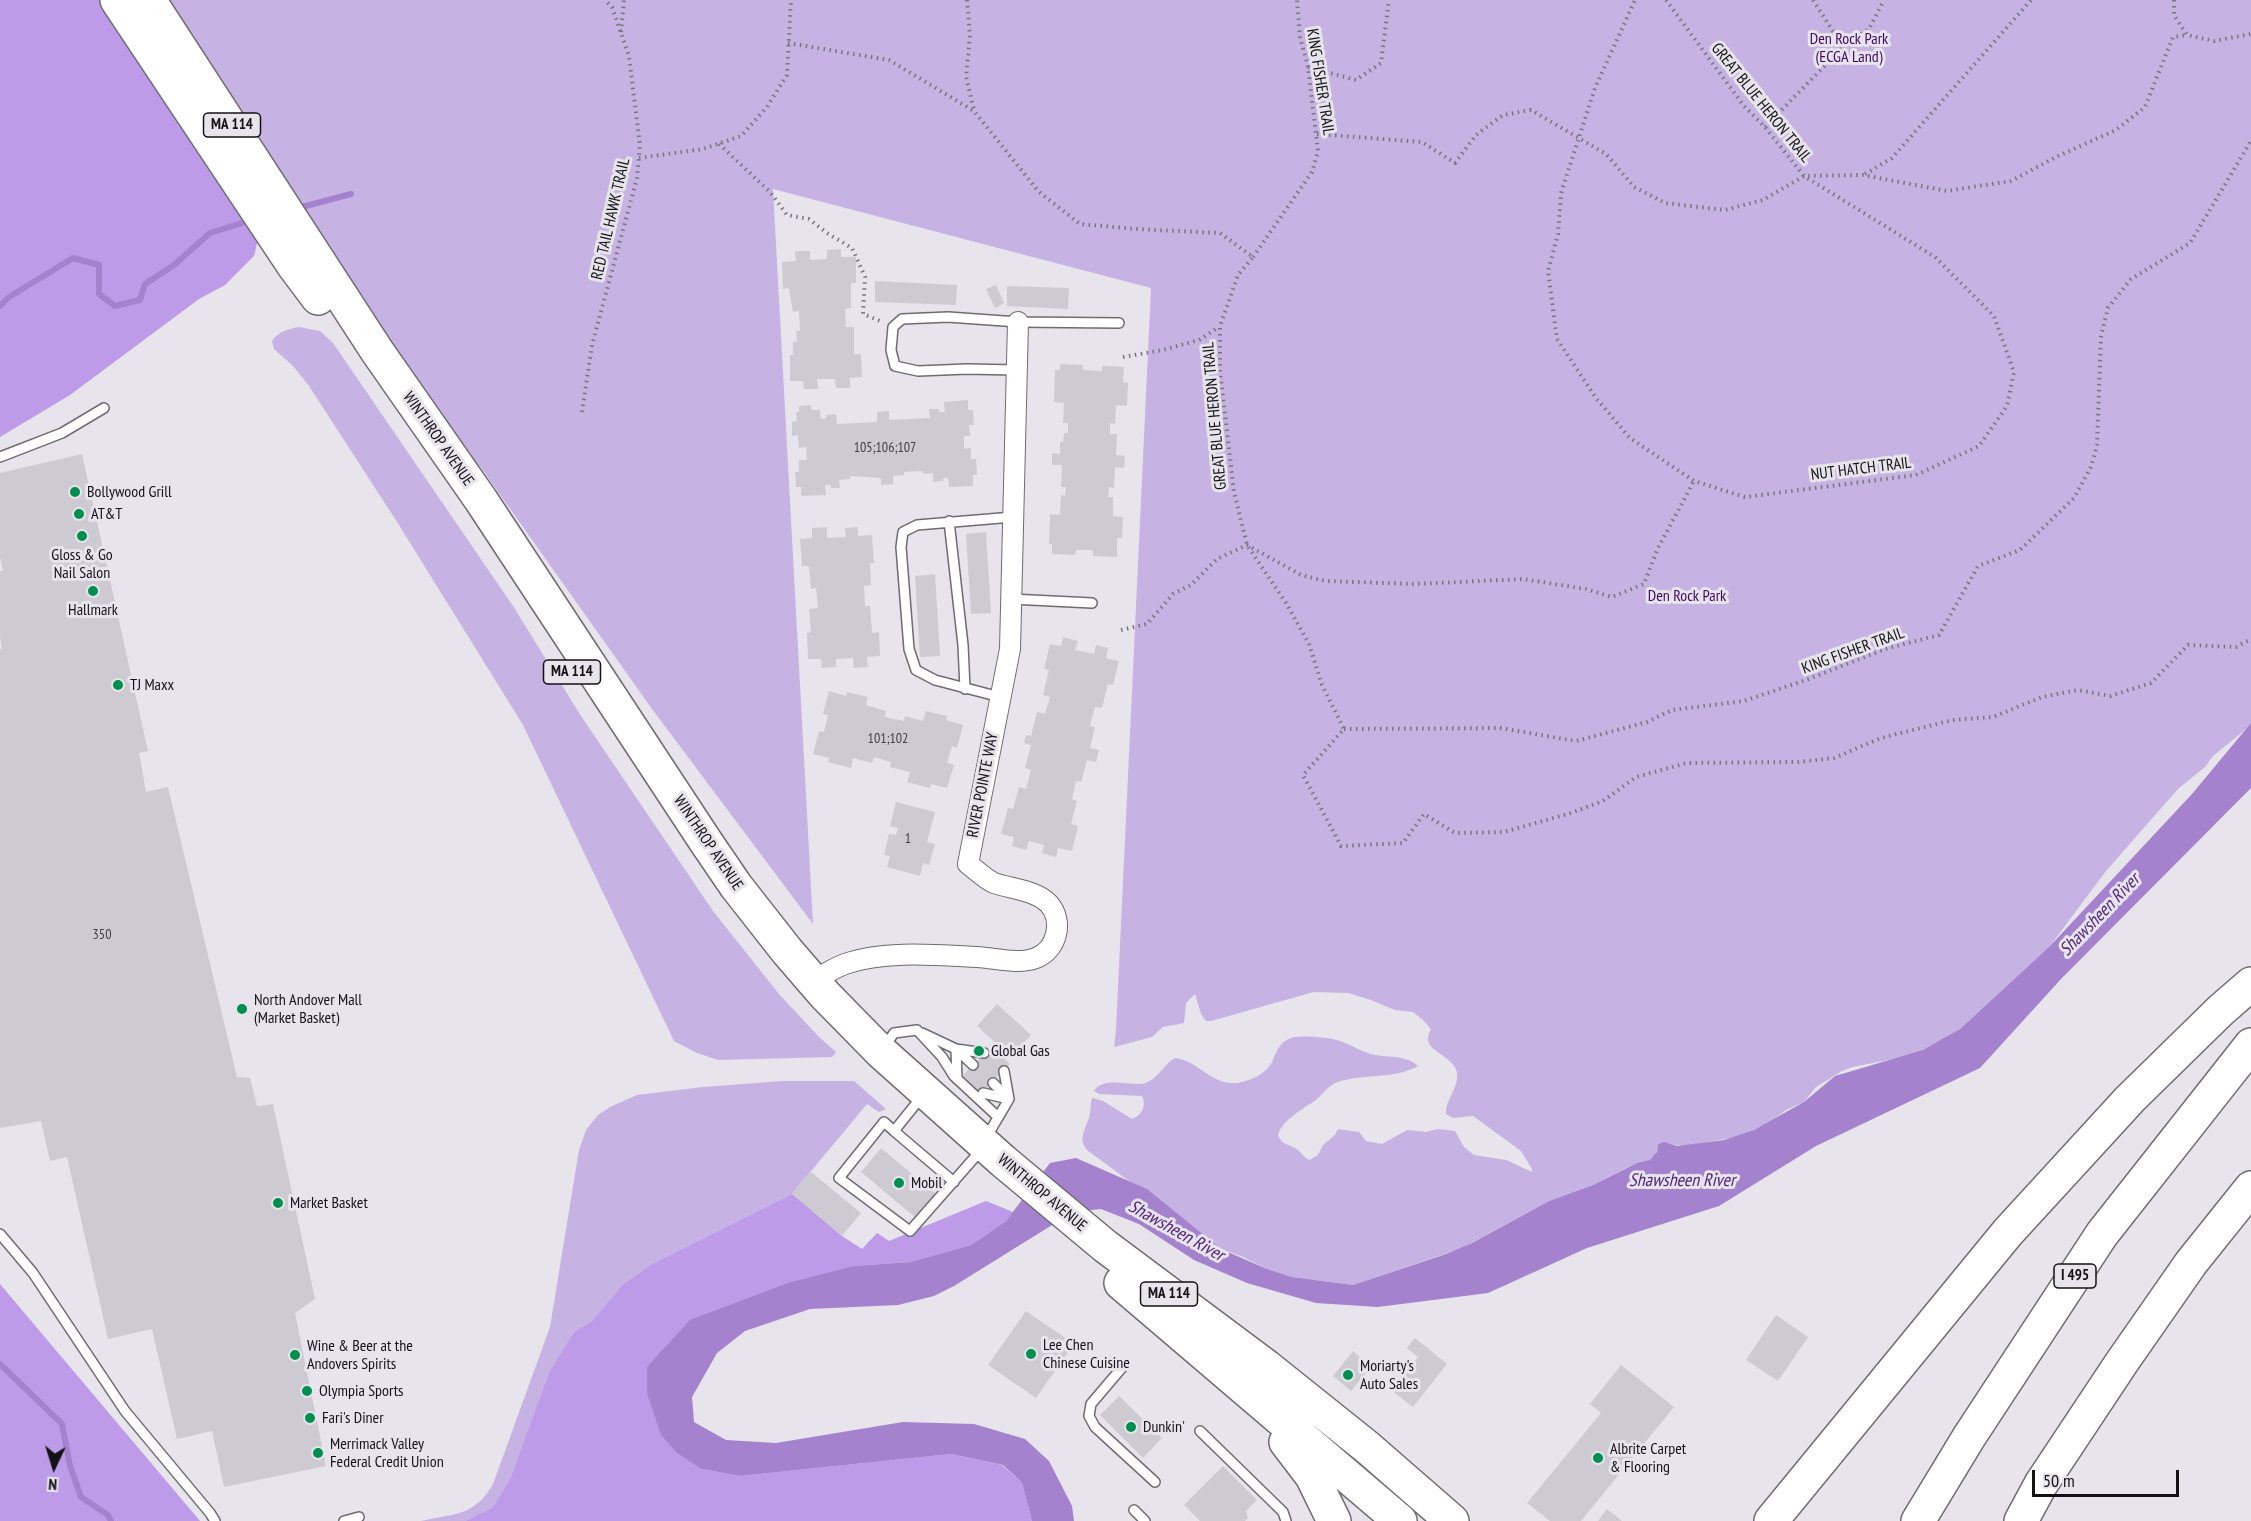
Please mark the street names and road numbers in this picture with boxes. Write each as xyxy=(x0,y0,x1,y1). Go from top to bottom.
street label: KING FISHER TRAIL xyxy=(1302,27,1338,137)
street label: GREAT BLUE HERON TRAIL xyxy=(1707,39,1815,167)
road number: MA 114 xyxy=(204,113,260,137)
street label: RED TAIL HAWK TRAIL xyxy=(588,156,634,282)
street label: GREAT BLUE HERON TRAIL xyxy=(1199,341,1231,491)
street label: WINTHROP AVENUE xyxy=(398,388,478,490)
street label: NUT HATCH TRAIL xyxy=(1810,453,1912,485)
street label: KING FISHER TRAIL xyxy=(1799,624,1907,678)
road number: MA 114 xyxy=(544,660,600,684)
street label: RIVER POINTE WAY xyxy=(963,731,1003,839)
street label: WINTHROP AVENUE xyxy=(669,792,747,894)
street label: WINTHROP AVENUE xyxy=(994,1150,1090,1236)
road number: I 495 xyxy=(2054,1264,2096,1288)
road number: MA 114 xyxy=(1140,1282,1198,1306)

